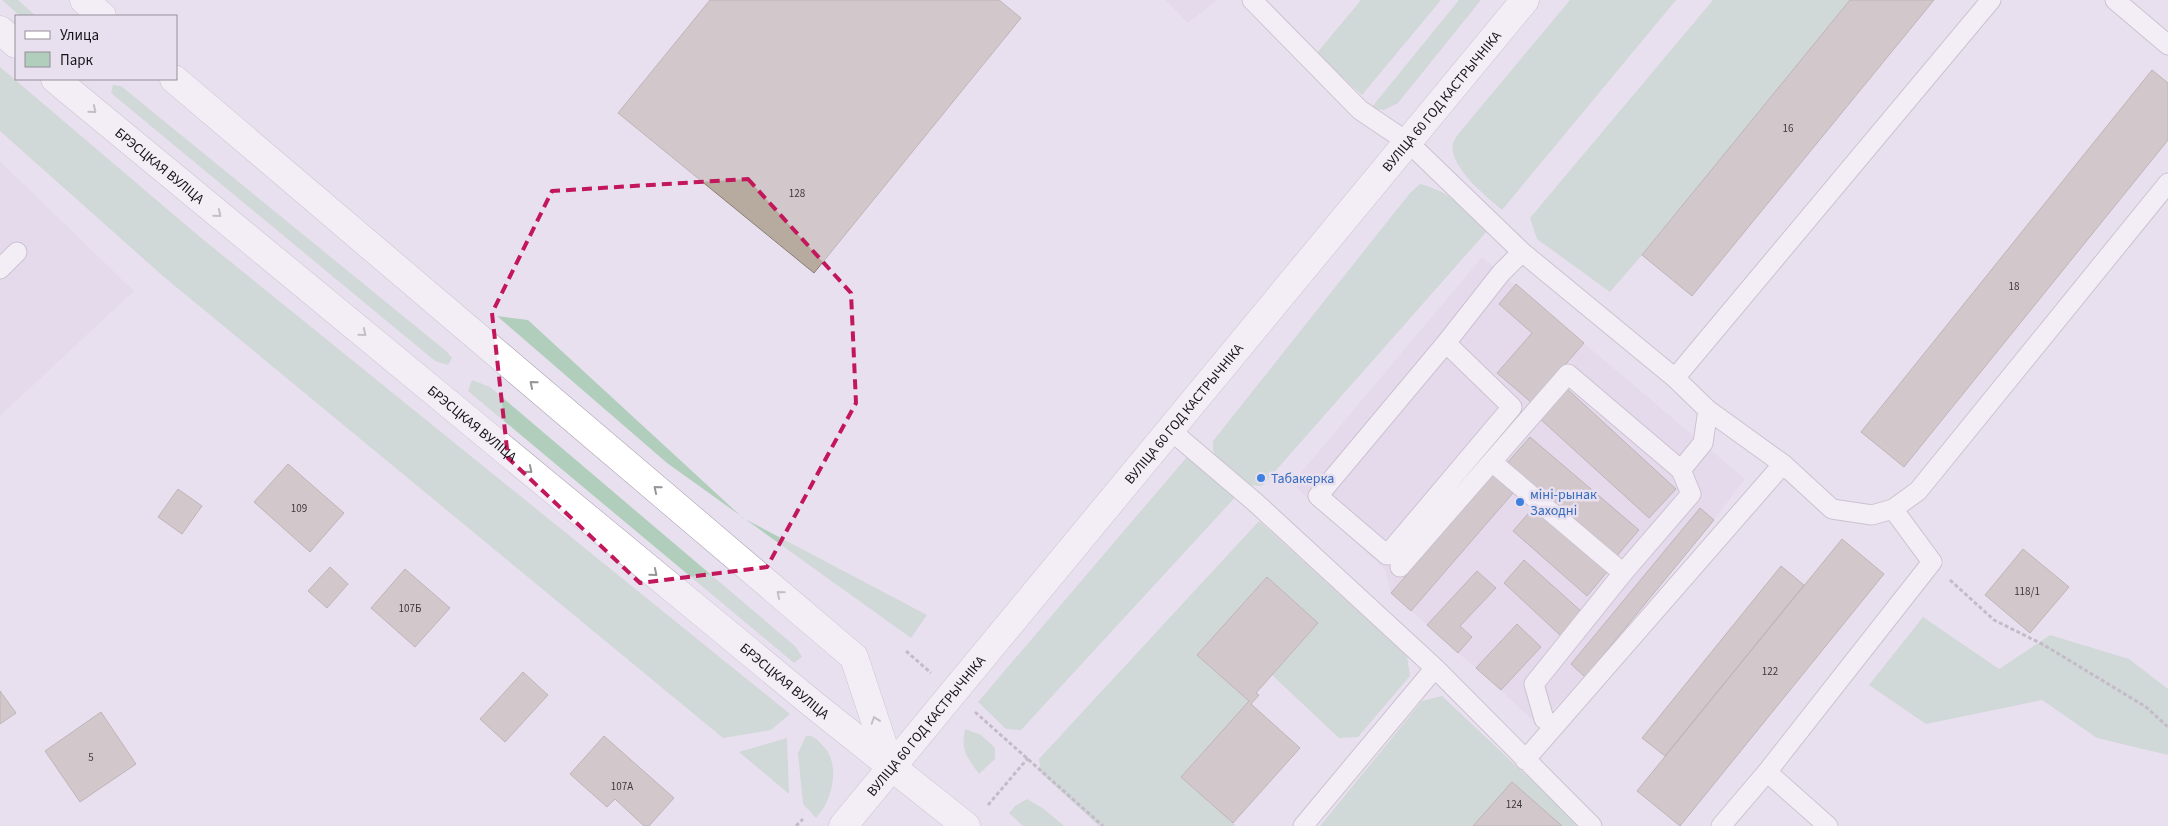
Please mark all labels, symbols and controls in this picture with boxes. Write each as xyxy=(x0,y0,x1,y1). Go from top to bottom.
legend xyxy=(15,15,178,80)
text: Улица xyxy=(60,25,99,46)
street label: ВУЛІЦА 60 ГОД КАСТРЫЧНІКА xyxy=(1378,27,1507,177)
text: Парк xyxy=(60,50,94,71)
one-way arrow xyxy=(87,105,96,114)
house number: 16 xyxy=(1783,121,1794,136)
street label: БРЭСЦКАЯ ВУЛІЦА xyxy=(110,123,209,209)
house number: 128 xyxy=(789,186,806,201)
one-way arrow xyxy=(212,208,221,217)
house number: 18 xyxy=(2009,279,2020,294)
one-way arrow xyxy=(357,328,366,336)
street label: ВУЛІЦА 60 ГОД КАСТРЫЧНІКА xyxy=(1120,339,1249,489)
street label: БРЭСЦКАЯ ВУЛІЦА xyxy=(423,381,521,467)
one-way arrow xyxy=(530,381,539,389)
one-way arrow xyxy=(523,464,532,472)
place label: Табакерка xyxy=(1271,469,1334,489)
marker: Табакерка xyxy=(1255,472,1267,484)
place label: міні-рынак Заходні xyxy=(1530,485,1597,521)
one-way arrow xyxy=(653,486,662,495)
marker: міні-рынак Заходні xyxy=(1514,496,1526,508)
house number: 109 xyxy=(291,501,307,516)
one-way arrow xyxy=(649,568,658,577)
house number: 118/1 xyxy=(2014,584,2040,599)
one-way arrow xyxy=(777,591,786,600)
house number: 107Б xyxy=(399,601,421,616)
street label: БРЭСЦКАЯ ВУЛІЦА xyxy=(735,639,834,725)
street label: ВУЛІЦА 60 ГОД КАСТРЫЧНІКА xyxy=(862,651,991,801)
house number: 122 xyxy=(1762,664,1778,679)
one-way arrow xyxy=(871,716,881,724)
house number: 5 xyxy=(88,750,94,765)
house number: 107А xyxy=(611,779,633,794)
house number: 124 xyxy=(1506,797,1523,812)

